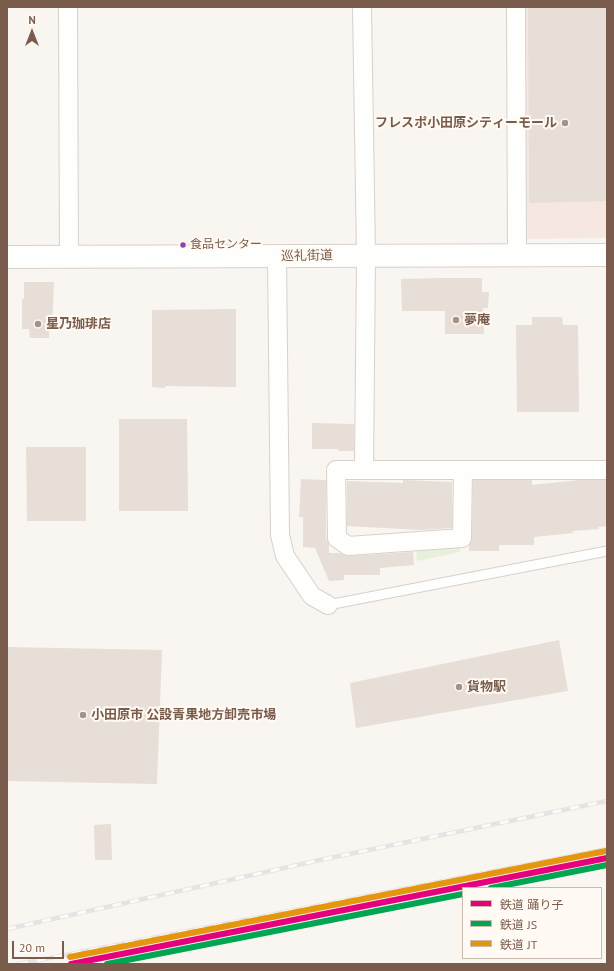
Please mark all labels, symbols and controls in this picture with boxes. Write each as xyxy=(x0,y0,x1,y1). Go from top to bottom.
north arrow xyxy=(12,12,52,52)
text: N xyxy=(28,13,36,27)
place label: フレスポ小田原シティーモール xyxy=(375,115,557,131)
marker: フレスポ小田原シティーモール xyxy=(560,118,570,128)
place label: 食品センター xyxy=(190,238,262,252)
marker: 食品センター xyxy=(178,240,188,250)
street label: 巡礼街道 xyxy=(281,248,333,264)
place label: 夢庵 xyxy=(464,312,490,328)
marker: 夢庵 xyxy=(451,315,461,325)
place label: 星乃珈琲店 xyxy=(46,316,111,332)
marker: 星乃珈琲店 xyxy=(33,319,43,329)
place label: 貨物駅 xyxy=(467,679,506,695)
marker: 貨物駅 xyxy=(454,682,464,692)
place label: 小田原市 公設青果地方卸売市場 xyxy=(91,707,276,723)
marker: 小田原市 公設青果地方卸売市場 xyxy=(78,710,88,720)
legend xyxy=(462,887,602,959)
text: 鉄道 踊り子 xyxy=(500,897,563,912)
text: 鉄道 JS xyxy=(500,917,537,932)
scale bar xyxy=(14,933,66,959)
text: 鉄道 JT xyxy=(500,937,537,952)
text: 20 m xyxy=(19,940,45,955)

